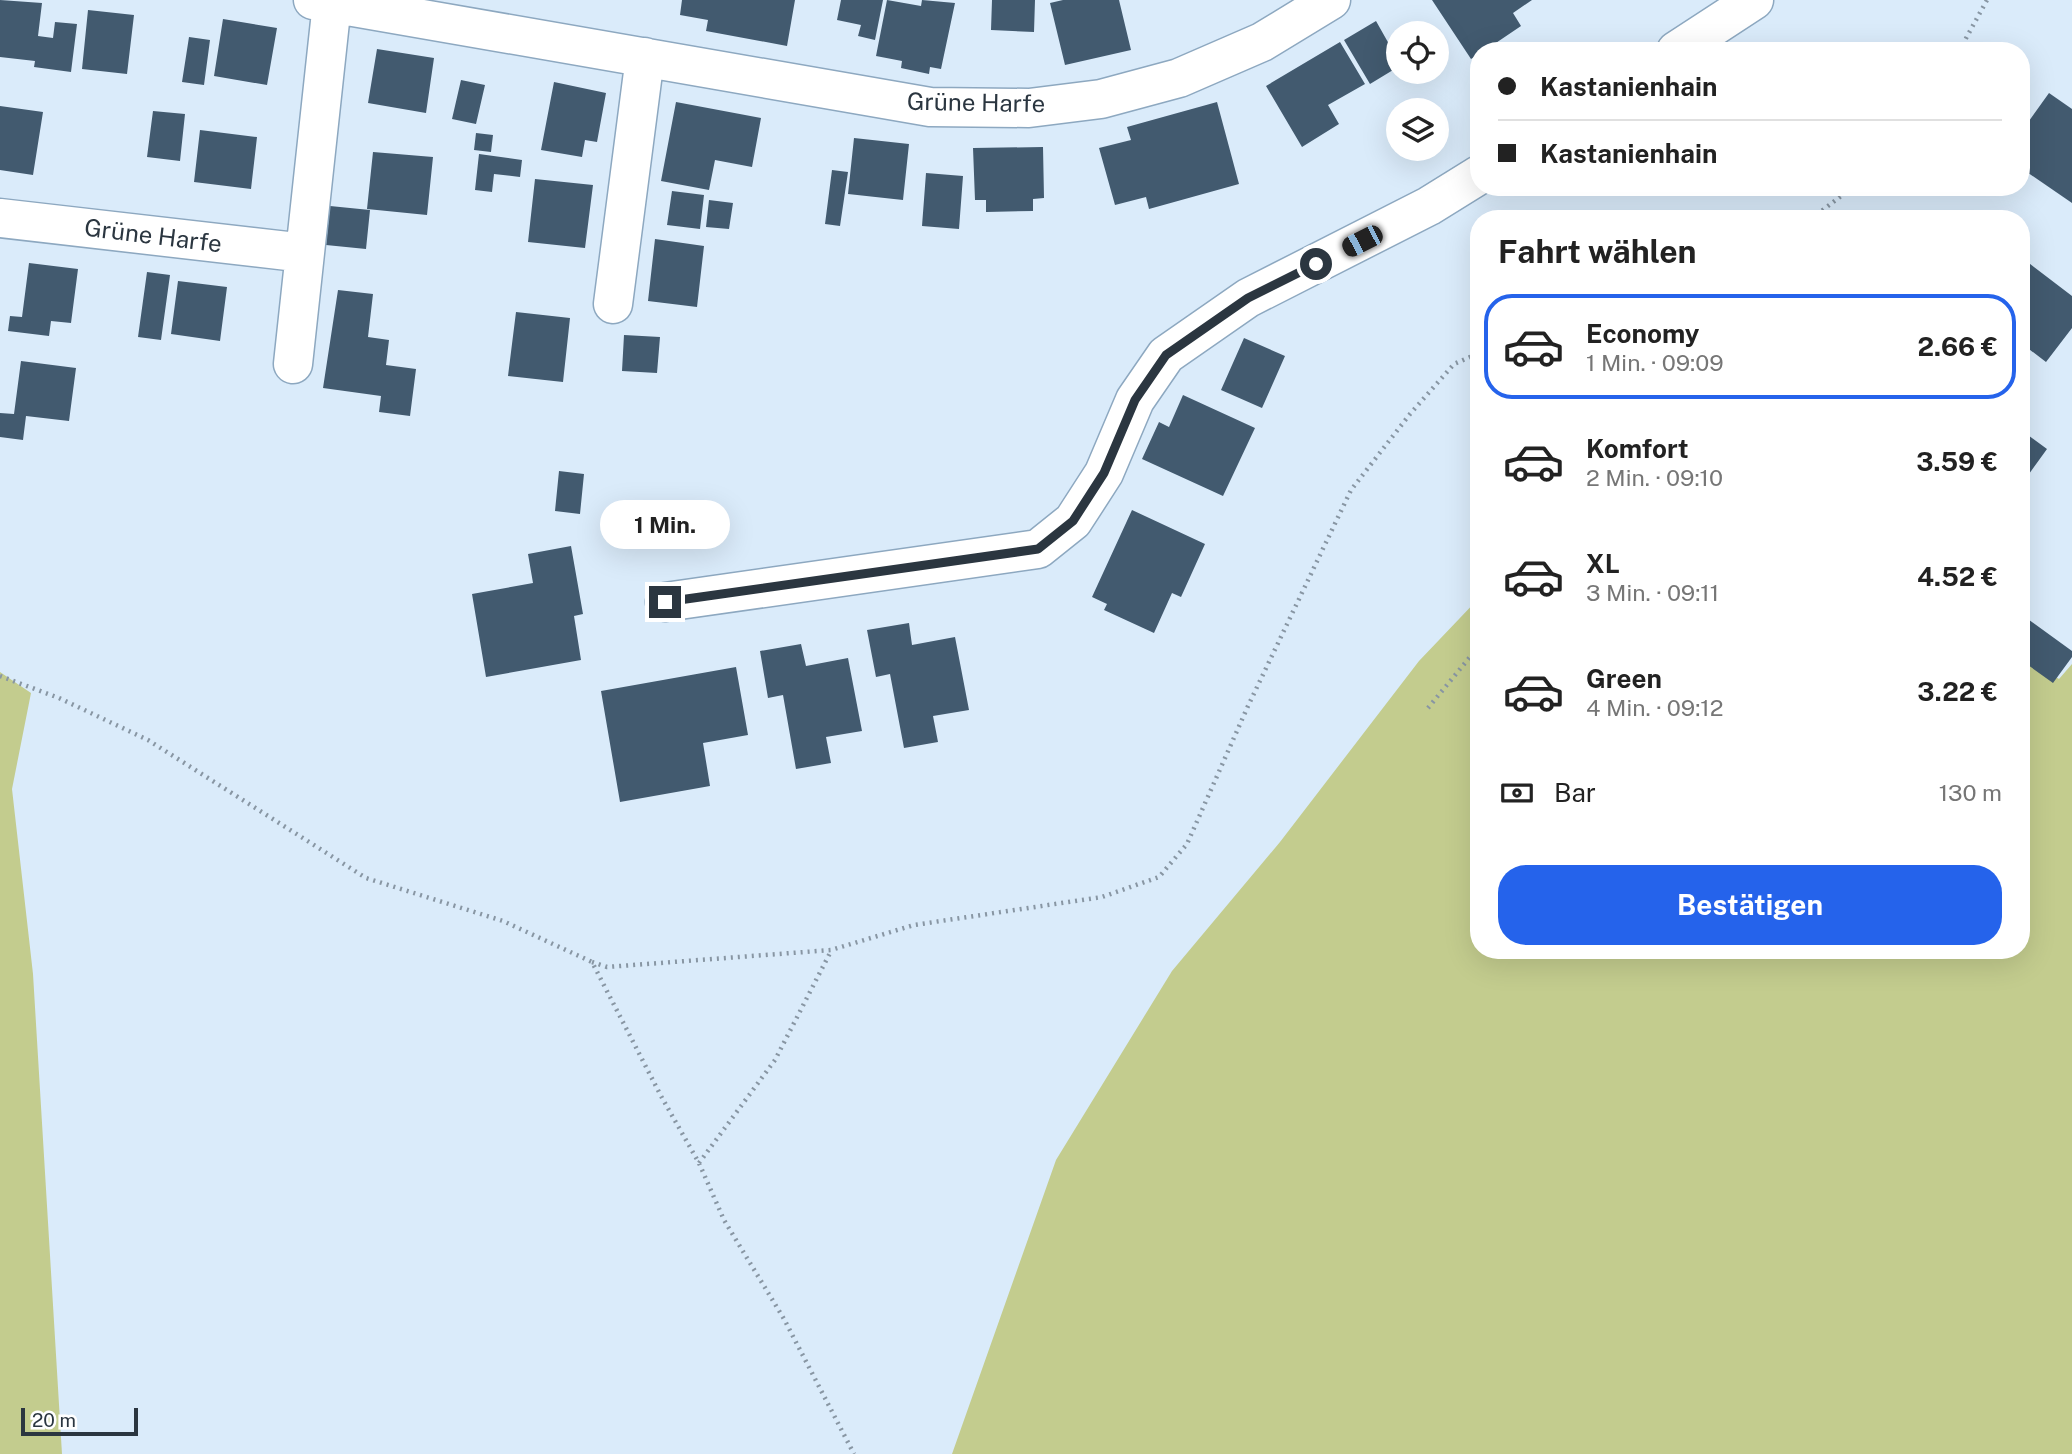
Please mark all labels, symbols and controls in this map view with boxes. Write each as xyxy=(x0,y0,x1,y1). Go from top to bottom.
map controls xyxy=(1386,21,1449,161)
button: locate xyxy=(1386,21,1449,84)
text: Kastanienhain xyxy=(1540,71,1717,102)
street label: Grüne Harfe xyxy=(907,87,1045,117)
button: layers xyxy=(1386,98,1449,161)
text: Kastanienhain xyxy=(1540,138,1717,169)
street label: Grüne Harfe xyxy=(83,213,223,257)
car xyxy=(1339,222,1386,260)
text: Fahrt wählen xyxy=(1498,233,1697,270)
route start xyxy=(1300,248,1332,280)
icon: car xyxy=(1502,315,1565,378)
text: Economy xyxy=(1586,318,1699,349)
text: 2.66 € xyxy=(1917,331,1998,362)
text: 1 Min. · 09:09 xyxy=(1586,349,1724,376)
icon: car xyxy=(1502,430,1565,493)
text: Komfort xyxy=(1586,433,1688,464)
text: 3.59 € xyxy=(1916,446,1998,477)
text: 2 Min. · 09:10 xyxy=(1586,464,1723,491)
callout: 1 Min. xyxy=(600,500,730,550)
text: 1 Min. xyxy=(634,511,696,538)
icon: car xyxy=(1502,545,1565,608)
text: XL xyxy=(1586,548,1620,579)
text: 4.52 € xyxy=(1917,561,1998,592)
text: 3 Min. · 09:11 xyxy=(1586,579,1719,606)
route end xyxy=(649,586,681,618)
icon: car xyxy=(1502,660,1565,723)
text: Green xyxy=(1586,663,1662,694)
text: 3.22 € xyxy=(1917,676,1998,707)
text: 4 Min. · 09:12 xyxy=(1586,694,1723,721)
icon: cash xyxy=(1498,774,1536,812)
text: Bar xyxy=(1554,777,1596,808)
text: 130 m xyxy=(1939,779,2002,806)
button: Bestätigen xyxy=(1498,865,2002,945)
scale bar xyxy=(21,1405,138,1437)
text: 20 m xyxy=(32,1409,76,1431)

